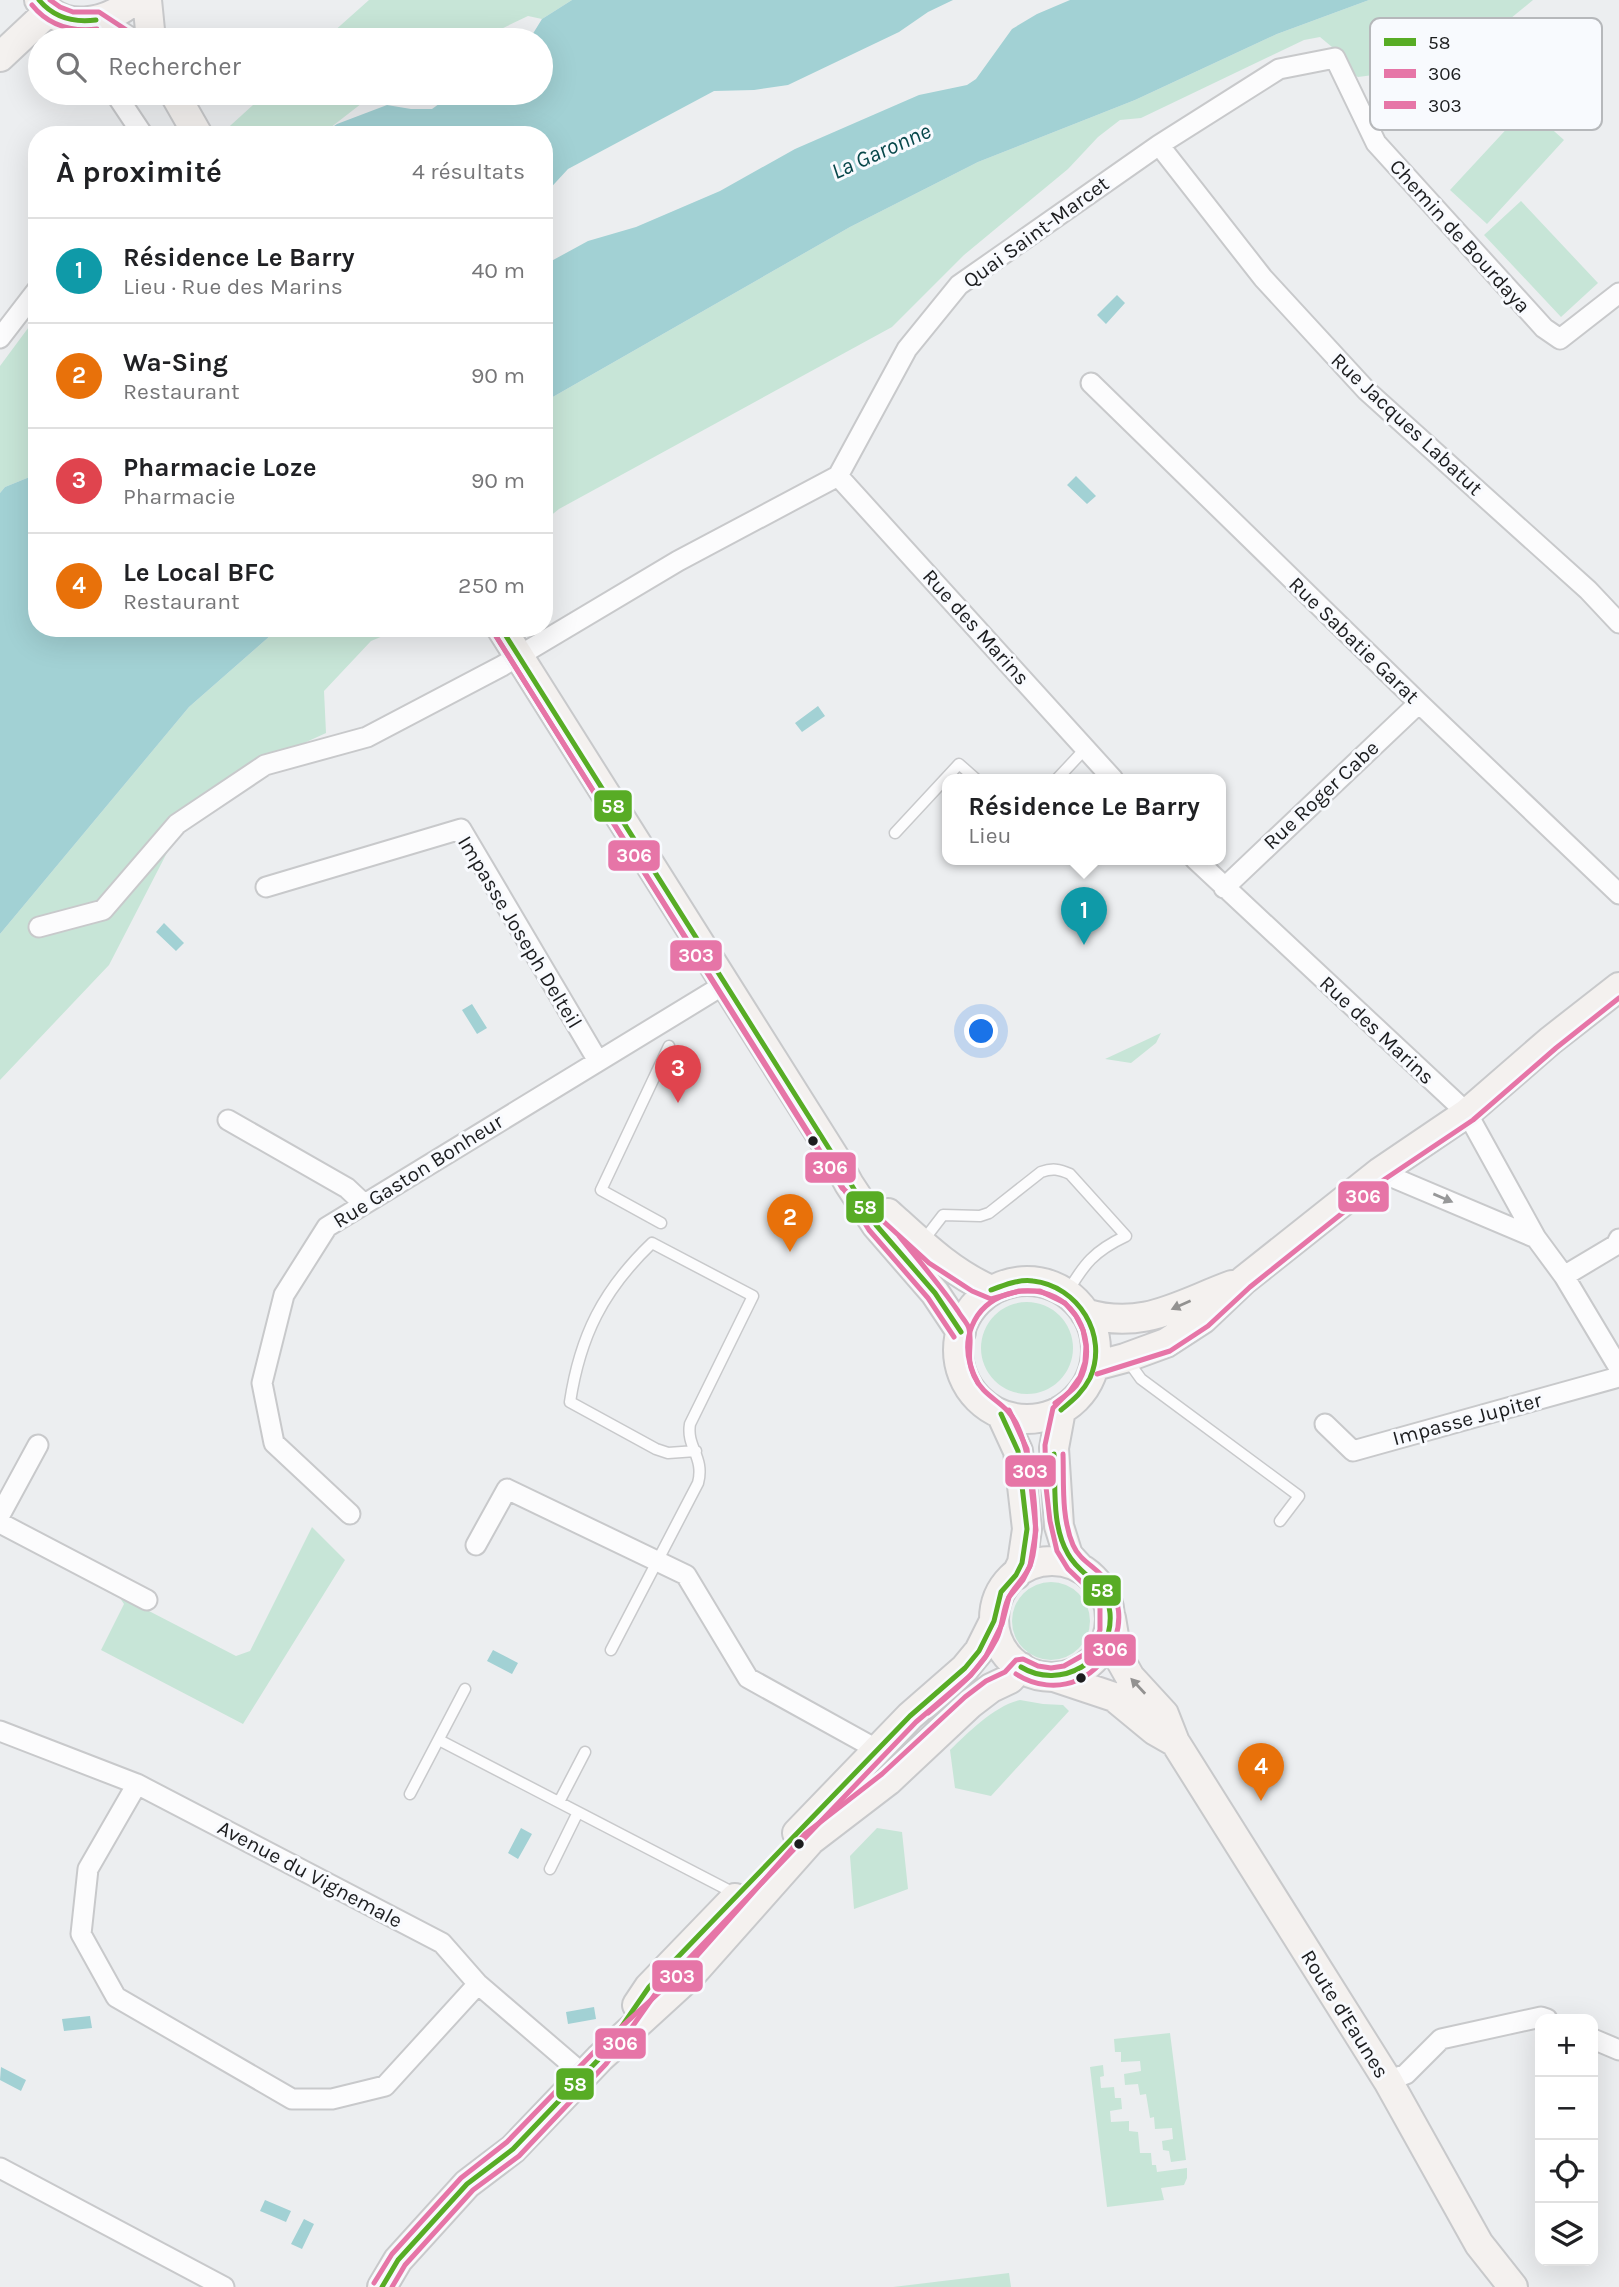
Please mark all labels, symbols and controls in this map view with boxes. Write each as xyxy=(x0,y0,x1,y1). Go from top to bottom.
legend xyxy=(1370,18,1602,130)
search box xyxy=(28,28,553,105)
text: 58 xyxy=(1428,32,1450,54)
icon: search xyxy=(52,48,90,86)
text: Rechercher xyxy=(108,51,241,82)
text: 306 xyxy=(1428,63,1461,85)
text: 303 xyxy=(1428,95,1462,117)
water label: La Garonne xyxy=(827,117,935,185)
text: À proximité xyxy=(56,154,222,190)
street label: Chemin de Bourdaya xyxy=(1385,154,1535,318)
text: 4 résultats xyxy=(412,158,525,185)
street label: Quai Saint-Marcet xyxy=(959,171,1114,293)
text: Résidence Le Barry xyxy=(123,242,355,273)
text: 1 xyxy=(75,257,83,284)
text: 40 m xyxy=(472,257,525,284)
text: Lieu · Rue des Marins xyxy=(123,273,343,300)
text: Wa-Sing xyxy=(123,347,228,378)
street label: Rue Jacques Labatut xyxy=(1326,348,1488,500)
text: 2 xyxy=(72,362,86,389)
text: 90 m xyxy=(471,362,525,389)
text: Restaurant xyxy=(123,378,240,405)
text: Pharmacie Loze xyxy=(123,452,316,483)
text: 3 xyxy=(72,467,86,494)
text: 90 m xyxy=(471,467,525,494)
text: Pharmacie xyxy=(123,483,235,510)
text: Le Local BFC xyxy=(123,557,275,588)
street label: Rue des Marins xyxy=(918,564,1034,690)
text: 4 xyxy=(72,572,86,599)
text: 250 m xyxy=(458,572,525,599)
street label: Rue Sabatie Garat xyxy=(1284,572,1424,708)
text: Restaurant xyxy=(123,588,240,615)
street label: Rue Roger Cabe xyxy=(1258,736,1384,854)
popup xyxy=(942,774,1226,865)
line badge: 58 xyxy=(593,789,633,823)
text: Résidence Le Barry xyxy=(968,791,1200,822)
text: 58 xyxy=(601,796,625,818)
text: Lieu xyxy=(968,822,1012,849)
street label: Impasse Joseph Delteil xyxy=(453,831,587,1033)
line badge: 306 xyxy=(607,839,661,872)
text: 306 xyxy=(616,845,652,867)
pin: 1 xyxy=(1061,887,1107,945)
line badge: 303 xyxy=(669,939,723,972)
text: 303 xyxy=(678,945,714,967)
street label: Rue des Marins xyxy=(1315,971,1439,1089)
your location xyxy=(964,1014,998,1048)
pin: 3 xyxy=(655,1045,701,1103)
street label: Rue Gaston Bonheur xyxy=(329,1109,508,1233)
unlabelled marker xyxy=(806,1134,820,1148)
line badge: 306 xyxy=(804,1151,857,1184)
text: 306 xyxy=(812,1157,848,1179)
line badge: 306 xyxy=(1337,1180,1390,1213)
text: 306 xyxy=(1345,1186,1381,1208)
line badge: 58 xyxy=(845,1190,885,1224)
one-way arrow xyxy=(1433,1193,1454,1204)
pin: 2 xyxy=(767,1194,813,1252)
text: 58 xyxy=(853,1197,877,1219)
one-way arrow xyxy=(1170,1300,1191,1311)
street label: Impasse Jupiter xyxy=(1390,1387,1544,1450)
line badge: 303 xyxy=(1004,1454,1057,1488)
text: 303 xyxy=(1012,1461,1048,1483)
line badge: 58 xyxy=(1082,1574,1122,1607)
text: 58 xyxy=(1090,1580,1114,1602)
line badge: 306 xyxy=(1083,1633,1137,1667)
text: 306 xyxy=(1092,1639,1128,1661)
unlabelled marker xyxy=(1074,1671,1088,1685)
one-way arrow xyxy=(1130,1677,1146,1695)
pin: 4 xyxy=(1238,1743,1284,1801)
street label: Avenue du Vignemale xyxy=(214,1815,406,1933)
unlabelled marker xyxy=(792,1837,806,1851)
street label: Route d'Eaunes xyxy=(1296,1945,1394,2083)
line badge: 303 xyxy=(651,1959,704,1993)
text: 303 xyxy=(659,1966,695,1988)
map controls xyxy=(1535,2014,1598,2266)
button: + xyxy=(1535,2014,1598,2077)
line badge: 306 xyxy=(594,2027,647,2060)
text: 306 xyxy=(602,2033,638,2055)
line badge: 58 xyxy=(555,2067,595,2101)
text: 58 xyxy=(563,2074,587,2096)
button: − xyxy=(1535,2077,1598,2140)
button: locate xyxy=(1535,2140,1598,2203)
button: layers xyxy=(1535,2203,1598,2266)

